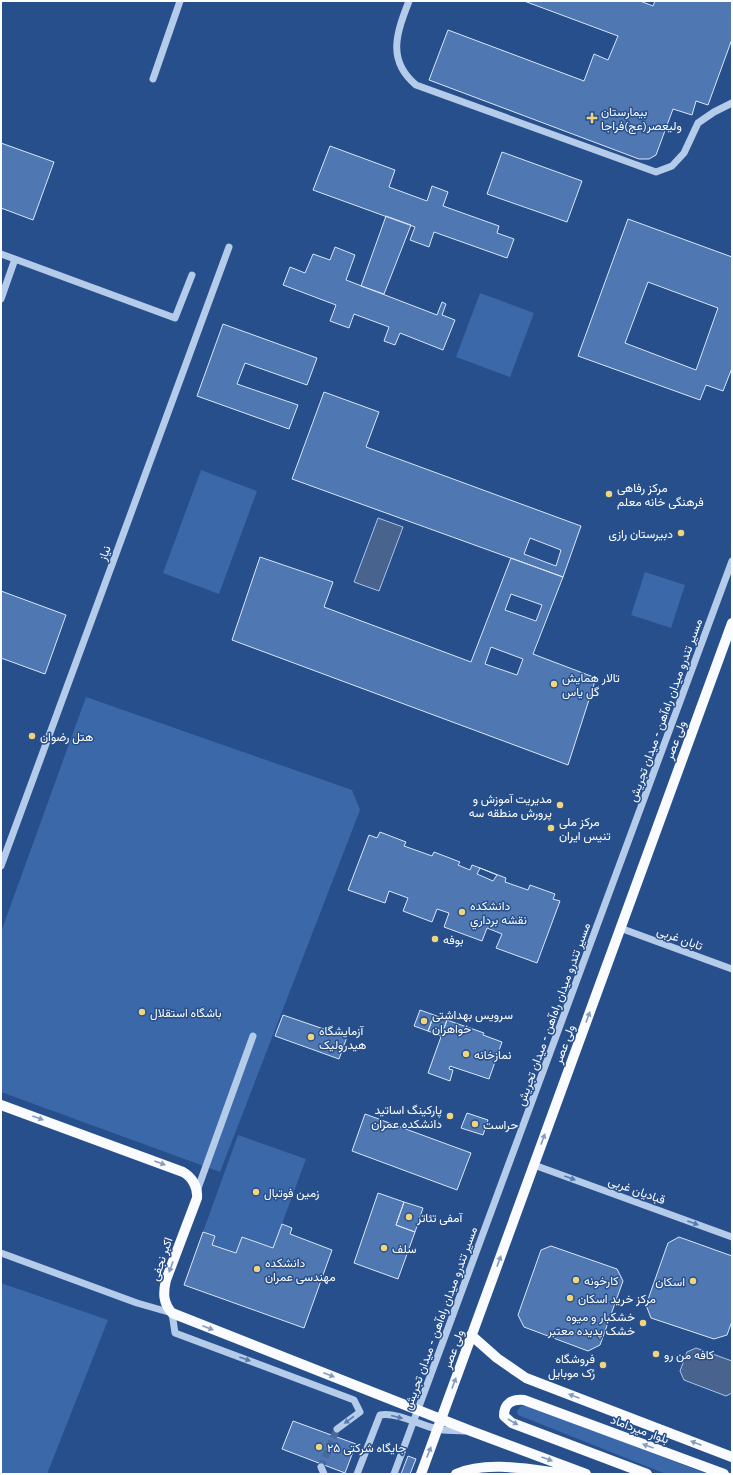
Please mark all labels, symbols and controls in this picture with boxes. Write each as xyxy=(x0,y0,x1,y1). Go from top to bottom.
place label: بیمارستان ولیعصر(عج)فراجا xyxy=(601,104,682,135)
marker: بیمارستان ولیعصر(عج)فراجا xyxy=(586,112,598,124)
place label: مرکز رفاهی فرهنگی خانه معلم xyxy=(617,480,704,510)
marker: مرکز رفاهی فرهنگی خانه معلم xyxy=(604,489,614,499)
place label: دبیرستان رازی xyxy=(608,526,673,542)
marker: دبیرستان رازی xyxy=(676,528,686,538)
street label: نیاز xyxy=(94,543,115,564)
street label: مسیر تندرو میدان راه‌آهن - میدان تجریش xyxy=(625,616,706,804)
place label: تالار همایش گل یاس xyxy=(562,670,620,700)
marker: تالار همایش گل یاس xyxy=(549,679,559,689)
street label: ولی عصر xyxy=(661,718,690,763)
place label: هتل رضوان xyxy=(40,729,93,745)
marker: هتل رضوان xyxy=(27,731,37,741)
place label: مدیریت آموزش و پرورش منطقه سه xyxy=(469,791,552,821)
marker: مدیریت آموزش و پرورش منطقه سه xyxy=(555,800,565,810)
place label: مرکز ملی تنیس ایران xyxy=(559,814,611,844)
marker: مرکز ملی تنیس ایران xyxy=(546,823,556,833)
place label: دانشكده نقشه برداري xyxy=(470,898,527,930)
marker: دانشكده نقشه برداري xyxy=(457,907,467,917)
street label: مسیر تندرو میدان راه‌آهن - میدان تجریش xyxy=(513,920,594,1108)
street label: تابان غربی xyxy=(655,923,705,954)
place label: بوفه xyxy=(443,932,464,948)
marker: بوفه xyxy=(430,934,440,944)
place label: باشگاه استقلال xyxy=(150,1005,222,1021)
marker: باشگاه استقلال xyxy=(137,1007,147,1017)
place label: سرویس بهداشتی خواهران xyxy=(432,1007,513,1037)
one-way arrow xyxy=(585,1010,591,1022)
marker: سرویس بهداشتی خواهران xyxy=(419,1016,429,1026)
street label: ولی عصر xyxy=(550,1022,579,1067)
place label: آزمایشگاه هیدرولیک xyxy=(319,1023,366,1053)
marker: آزمایشگاه هیدرولیک xyxy=(306,1032,316,1042)
place label: نمازخانه xyxy=(474,1047,511,1063)
marker: نمازخانه xyxy=(461,1049,471,1059)
place label: پارکینگ اساتید دانشکده عمران xyxy=(371,1102,442,1132)
marker: پارکینگ اساتید دانشکده عمران xyxy=(445,1111,455,1121)
one-way arrow xyxy=(32,1116,44,1122)
place label: حراست xyxy=(483,1117,518,1133)
marker: حراست xyxy=(470,1119,480,1129)
one-way arrow xyxy=(541,1132,547,1144)
one-way arrow xyxy=(154,1161,166,1167)
street label: قبادیان غربی xyxy=(606,1173,667,1208)
one-way arrow xyxy=(565,1175,577,1181)
place label: زمین فوتبال xyxy=(264,1185,319,1201)
marker: زمین فوتبال xyxy=(251,1187,261,1197)
place label: آمفی تئاتر xyxy=(416,1210,463,1226)
marker: آمفی تئاتر xyxy=(404,1212,414,1222)
one-way arrow xyxy=(687,1220,699,1226)
street label: مسیر تندرو میدان راه‌آهن - میدان تجریش xyxy=(400,1224,481,1412)
street label: اکبر نجفی xyxy=(147,1235,176,1283)
place label: سلف xyxy=(392,1241,416,1256)
marker: سلف xyxy=(379,1243,389,1253)
one-way arrow xyxy=(496,1254,502,1266)
place label: دانشکده مهندسی عمران xyxy=(265,1255,336,1285)
one-way arrow xyxy=(168,1261,174,1273)
marker: دانشکده مهندسی عمران xyxy=(252,1264,262,1274)
place label: کارخونه xyxy=(584,1273,619,1289)
place label: اسکان xyxy=(655,1274,685,1289)
marker: کارخونه xyxy=(571,1275,581,1285)
marker: اسکان xyxy=(688,1276,698,1286)
place label: مرکز خرید اسکان xyxy=(578,1291,656,1307)
marker: مرکز خرید اسکان xyxy=(565,1293,575,1303)
place label: خشکبار و میوه خشک پدیده معتبر xyxy=(547,1309,635,1339)
marker: خشکبار و میوه خشک پدیده معتبر xyxy=(638,1318,648,1328)
one-way arrow xyxy=(203,1325,215,1331)
street label: ولی عصر xyxy=(439,1327,468,1372)
place label: کافه من رو xyxy=(664,1347,714,1363)
marker: کافه من رو xyxy=(651,1349,661,1359)
place label: فروشگاه رُک موبایل xyxy=(548,1351,595,1381)
one-way arrow xyxy=(240,1357,252,1363)
marker: فروشگاه رُک موبایل xyxy=(598,1360,608,1370)
one-way arrow xyxy=(324,1373,336,1379)
one-way arrow xyxy=(452,1377,458,1389)
one-way arrow xyxy=(568,1393,580,1399)
street label: بلوار میرداماد xyxy=(608,1412,671,1447)
one-way arrow xyxy=(391,1414,403,1420)
one-way arrow xyxy=(343,1416,354,1424)
one-way arrow xyxy=(508,1419,519,1426)
place label: جایگاه شرکتی ۲۵ xyxy=(327,1440,406,1456)
one-way arrow xyxy=(689,1440,701,1446)
marker: جایگاه شرکتی ۲۵ xyxy=(314,1442,324,1452)
one-way arrow xyxy=(642,1443,654,1449)
one-way arrow xyxy=(427,1445,433,1457)
one-way arrow xyxy=(541,1457,553,1463)

